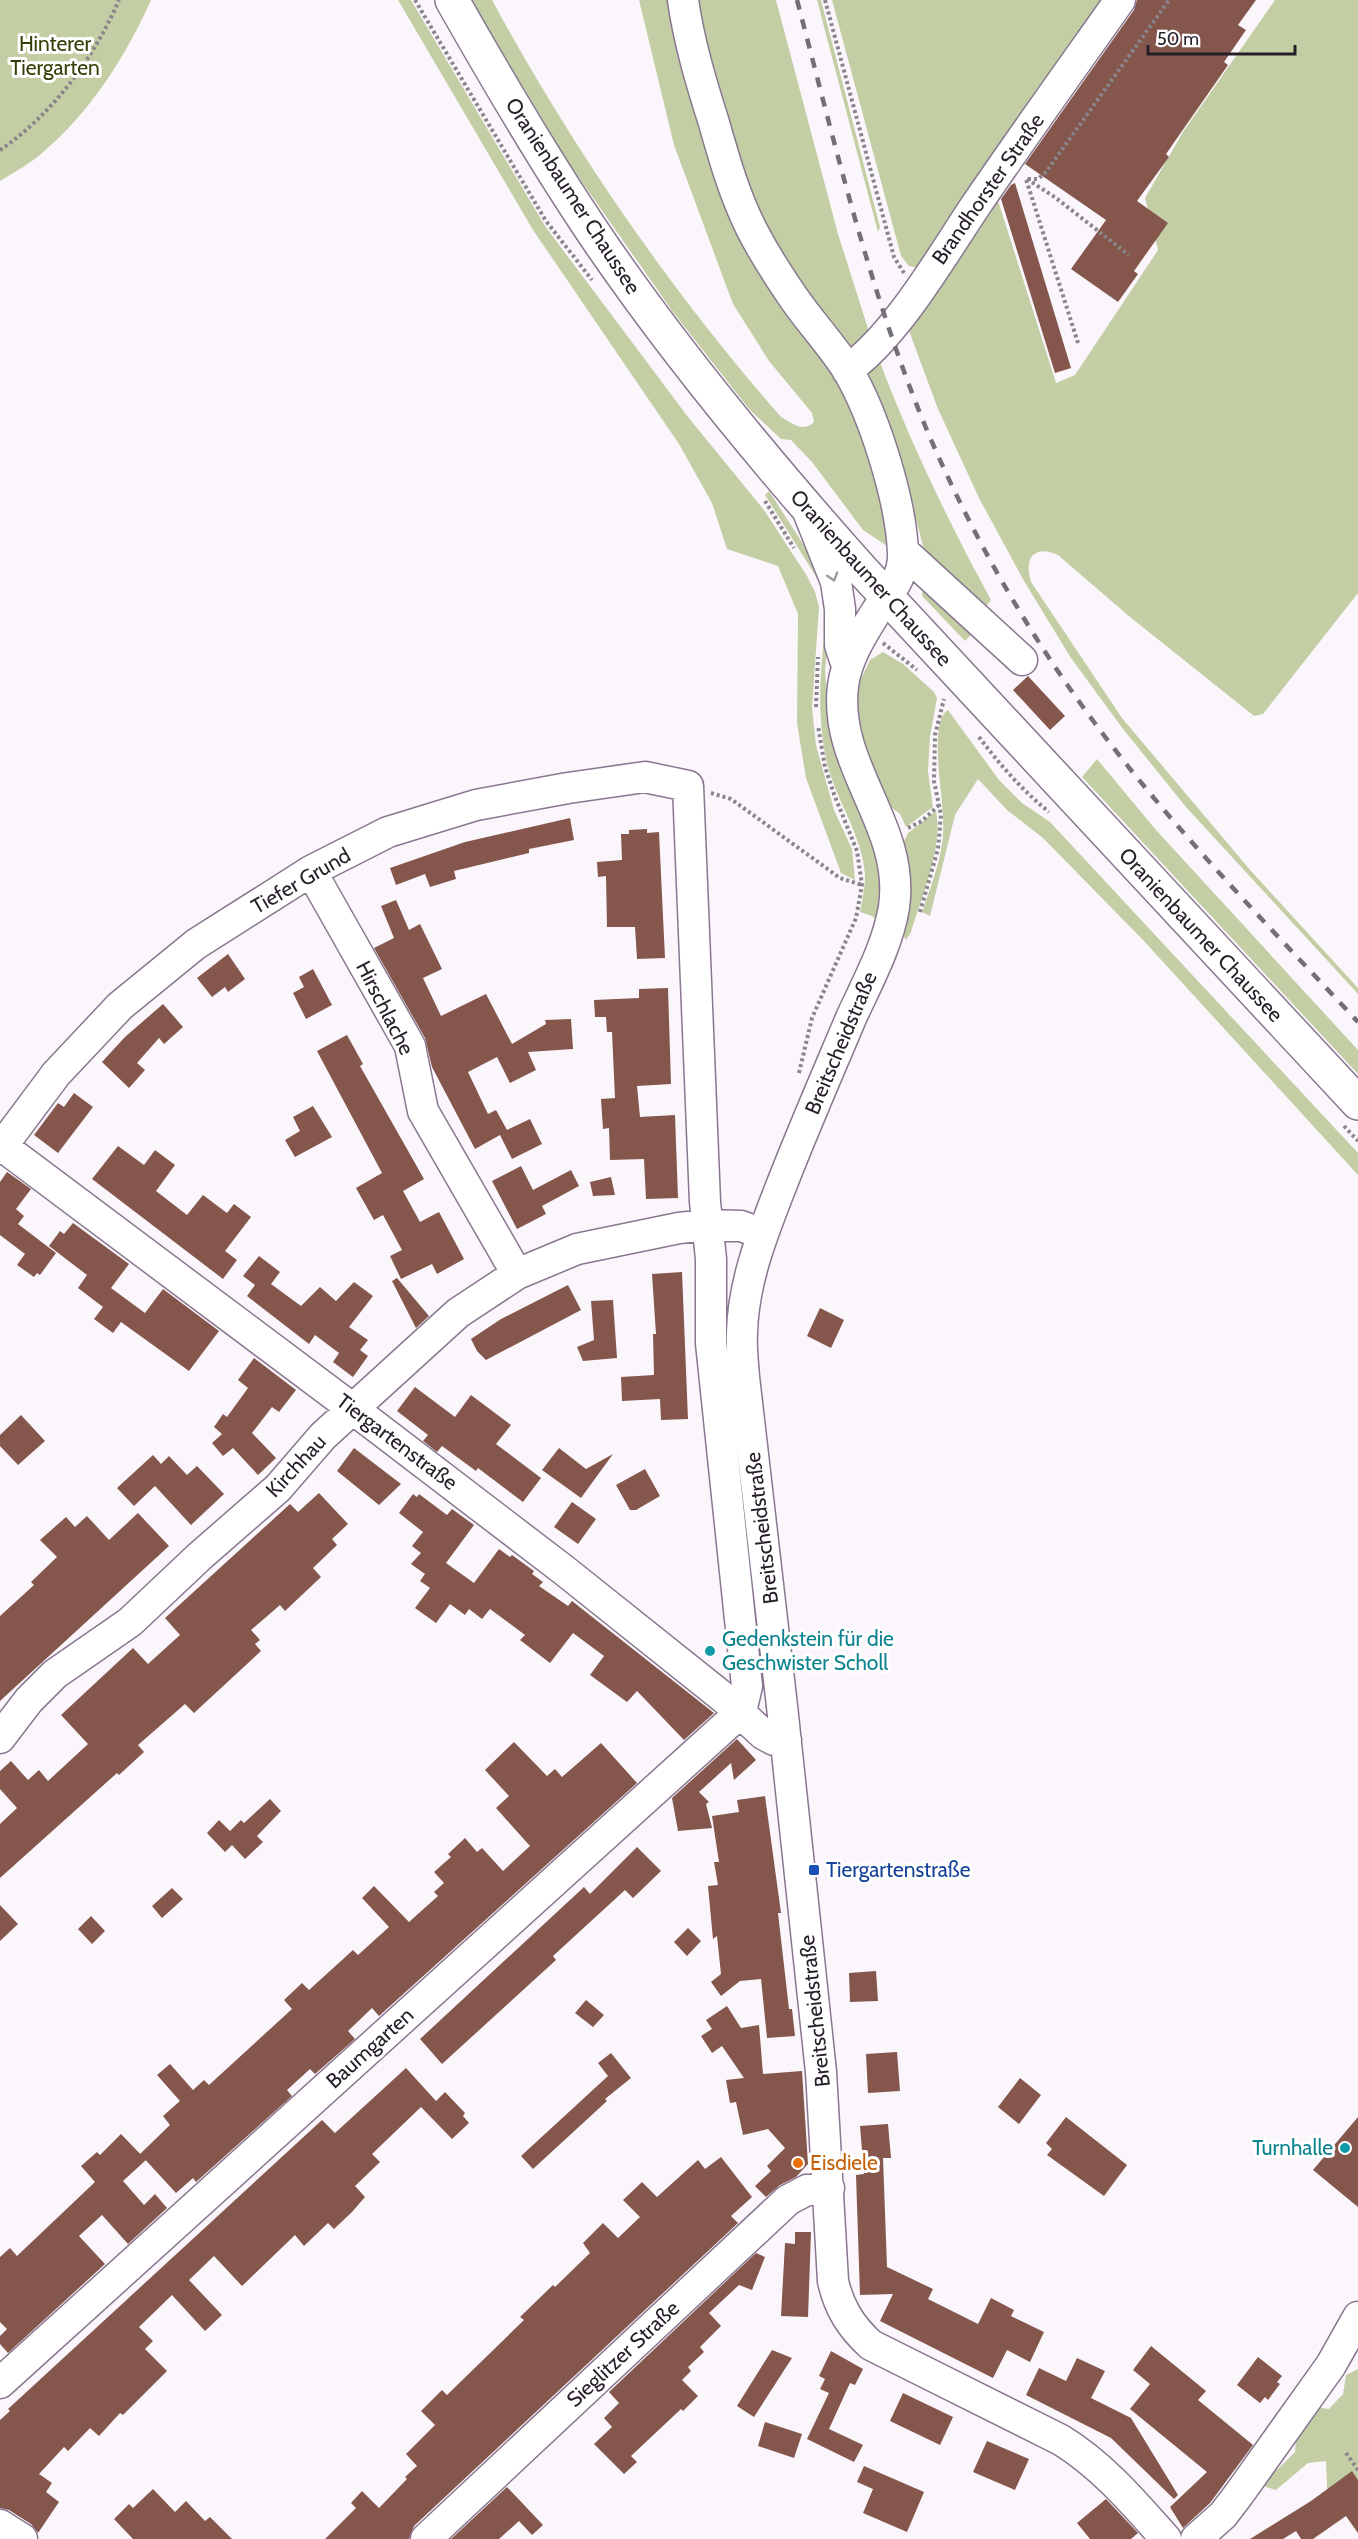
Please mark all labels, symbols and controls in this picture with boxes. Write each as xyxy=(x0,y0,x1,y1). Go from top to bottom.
scale bar xyxy=(1148,18,1295,56)
text: 50 m xyxy=(1157,28,1199,50)
park label: Hinterer Tiergarten xyxy=(10,31,100,80)
street label: Oranienbaumer Chaussee xyxy=(501,93,646,299)
street label: Brandhorster Straße xyxy=(926,108,1049,269)
street label: Oranienbaumer Chaussee xyxy=(786,484,957,671)
one-way arrow xyxy=(826,571,839,582)
street label: Tiefer Grund xyxy=(247,842,355,919)
street label: Oranienbaumer Chaussee xyxy=(1114,842,1289,1027)
street label: Hirschlache xyxy=(351,957,420,1059)
street label: Breitscheidstraße xyxy=(799,967,882,1118)
street label: Tiergartenstraße xyxy=(332,1388,463,1495)
street label: Kirchhau xyxy=(260,1429,331,1502)
street label: Breitscheidstraße xyxy=(740,1451,783,1605)
place label: Gedenkstein für die Geschwister Scholl xyxy=(722,1626,894,1675)
marker: Gedenkstein für die Geschwister Scholl xyxy=(703,1644,717,1658)
place label: Tiergartenstraße xyxy=(826,1857,971,1882)
marker: Tiergartenstraße xyxy=(807,1863,821,1877)
street label: Breitscheidstraße xyxy=(794,1934,835,2088)
street label: Baumgarten xyxy=(321,2002,418,2093)
place label: Turnhalle xyxy=(1252,2135,1333,2160)
marker: Turnhalle xyxy=(1338,2141,1352,2155)
place label: Eisdiele xyxy=(810,2150,878,2175)
marker: Eisdiele xyxy=(791,2156,805,2170)
street label: Sieglitzer Straße xyxy=(561,2295,684,2412)

